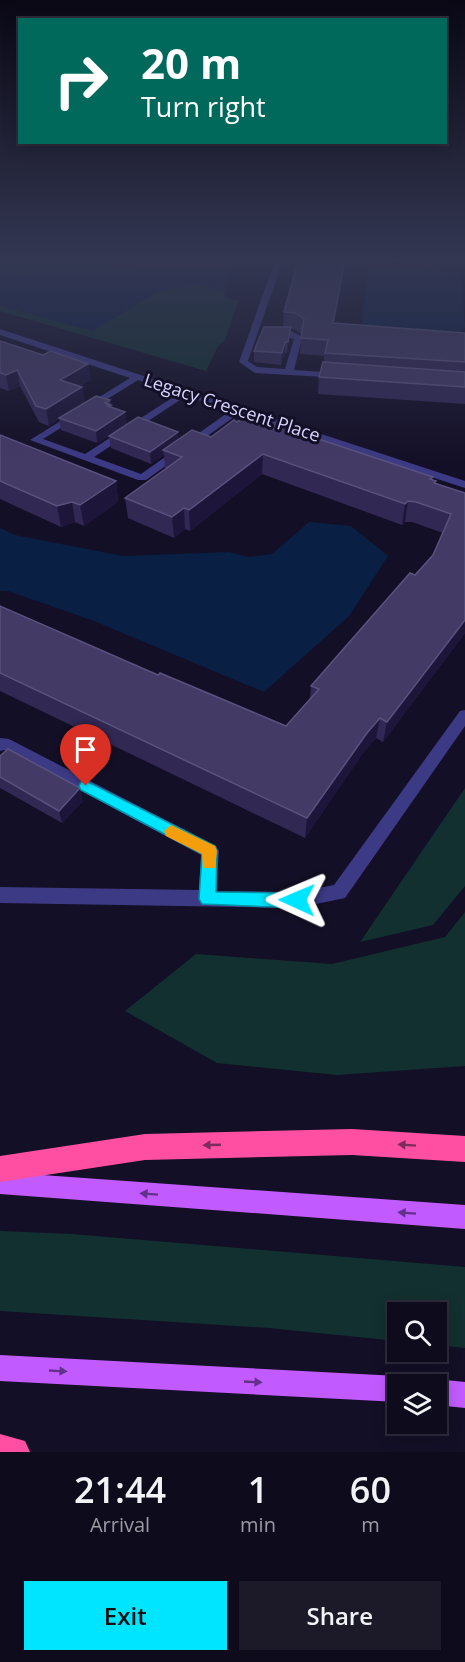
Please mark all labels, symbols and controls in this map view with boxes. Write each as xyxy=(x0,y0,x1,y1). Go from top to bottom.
text: 20 m xyxy=(141,34,241,91)
icon: right xyxy=(42,42,120,120)
text: Turn right xyxy=(141,88,266,125)
street label: Legacy Crescent Place xyxy=(141,367,323,447)
pin xyxy=(60,724,111,786)
icon: arrive xyxy=(69,733,102,766)
position arrow xyxy=(265,868,329,932)
one-way arrow xyxy=(397,1140,416,1150)
one-way arrow xyxy=(202,1141,221,1150)
one-way arrow xyxy=(140,1189,159,1199)
one-way arrow xyxy=(397,1208,416,1217)
map controls xyxy=(387,1302,447,1434)
button: search xyxy=(387,1302,447,1362)
one-way arrow xyxy=(49,1367,68,1376)
button: layers xyxy=(387,1374,447,1434)
one-way arrow xyxy=(244,1377,263,1386)
text: 21:44 xyxy=(74,1465,166,1514)
text: 1 xyxy=(248,1465,268,1514)
text: 60 xyxy=(350,1465,391,1514)
text: Arrival xyxy=(90,1511,150,1538)
text: min xyxy=(240,1511,276,1538)
text: m xyxy=(361,1511,380,1538)
button: Exit xyxy=(24,1581,227,1650)
button: Share xyxy=(239,1581,441,1650)

